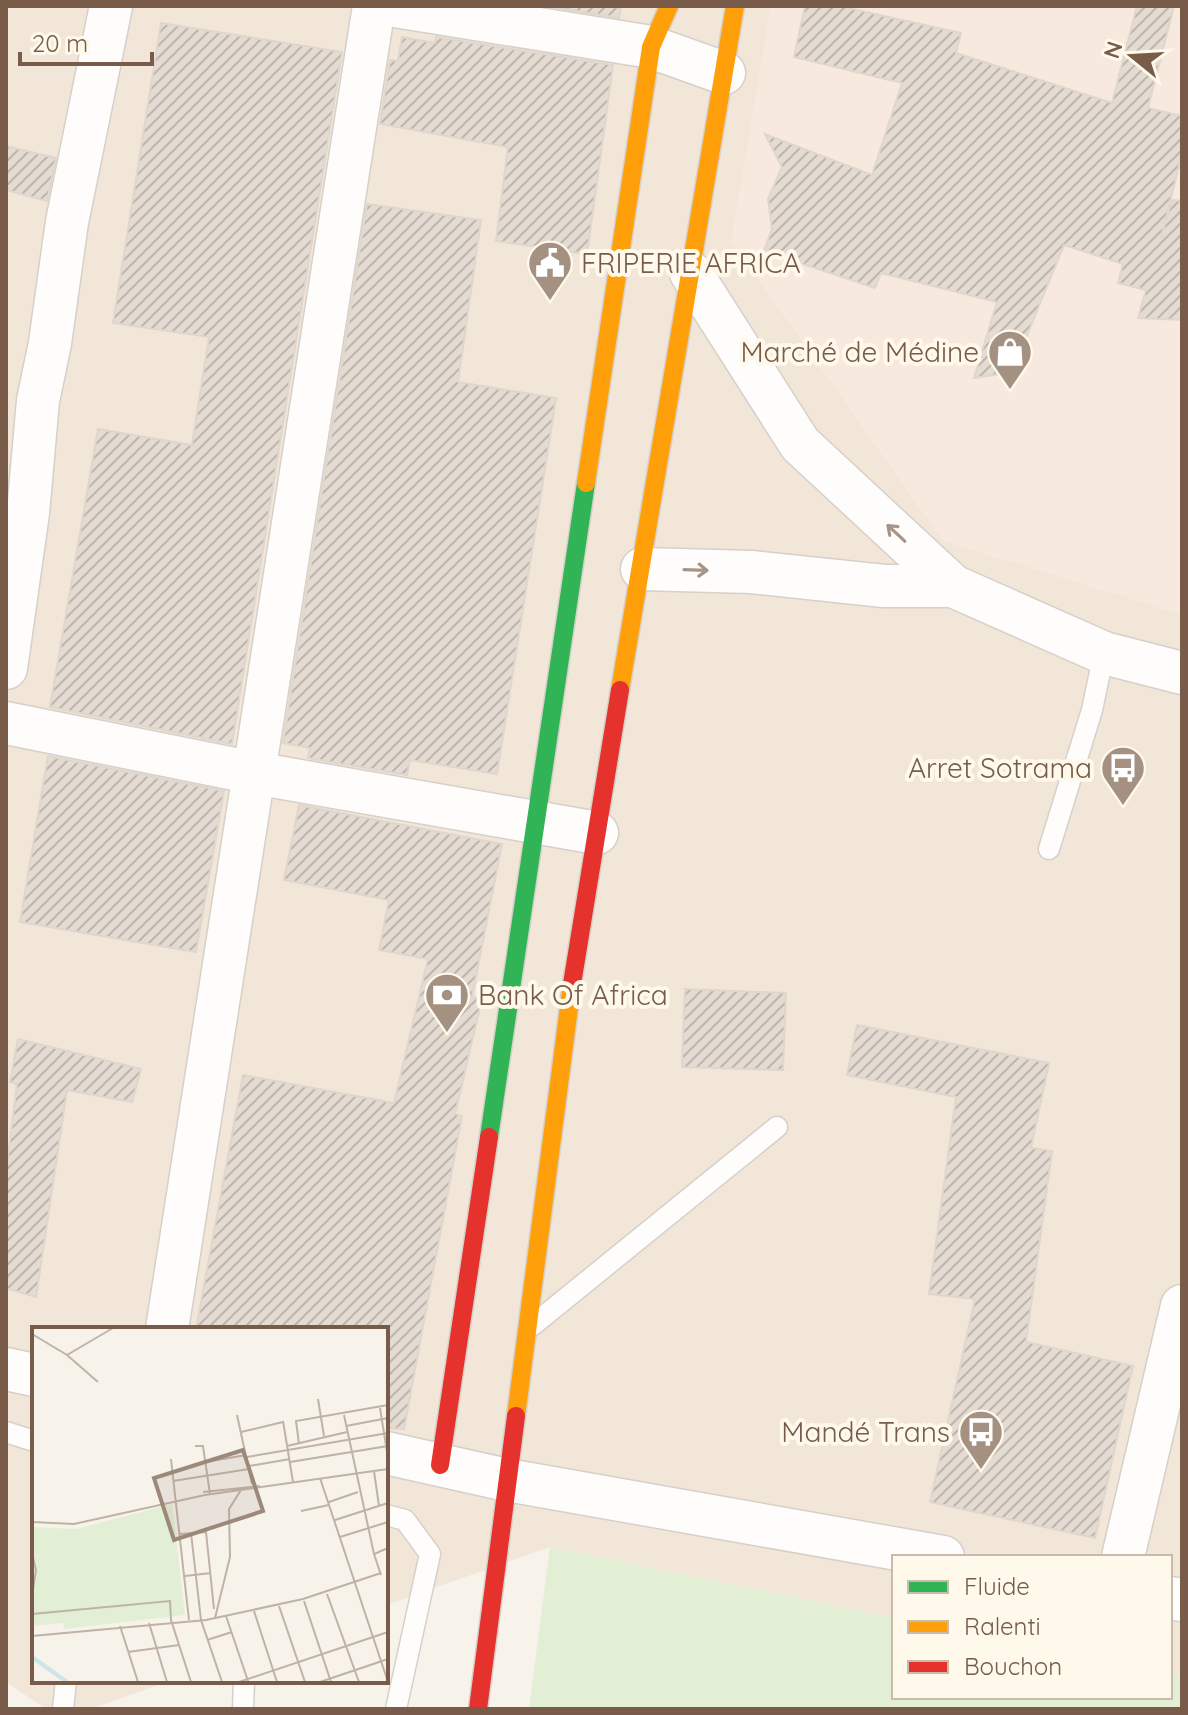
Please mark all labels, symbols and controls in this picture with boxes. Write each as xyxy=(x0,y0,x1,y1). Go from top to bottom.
scale bar xyxy=(20,16,152,66)
north arrow xyxy=(1092,16,1172,96)
text: 20 m xyxy=(32,28,88,58)
text: N xyxy=(1097,38,1129,62)
public building icon: FRIPERIE AFRICA xyxy=(526,239,574,302)
place label: FRIPERIE AFRICA xyxy=(581,245,801,280)
shop icon: Marché de Médine xyxy=(986,328,1034,391)
place label: Marché de Médine xyxy=(740,334,979,369)
one-way arrow xyxy=(886,525,906,543)
one-way arrow xyxy=(682,563,709,578)
bus stop icon: Arret Sotrama xyxy=(1099,744,1147,807)
place label: Arret Sotrama xyxy=(908,750,1092,785)
bank icon: Bank Of Africa xyxy=(423,971,471,1034)
place label: Bank Of Africa xyxy=(478,977,668,1012)
inset map xyxy=(32,1327,388,1683)
bus stop icon: Mandé Trans xyxy=(957,1408,1005,1471)
place label: Mandé Trans xyxy=(781,1414,950,1449)
legend xyxy=(892,1555,1172,1699)
text: Fluide xyxy=(964,1571,1030,1601)
text: Ralenti xyxy=(964,1611,1041,1641)
text: Bouchon xyxy=(964,1651,1062,1681)

